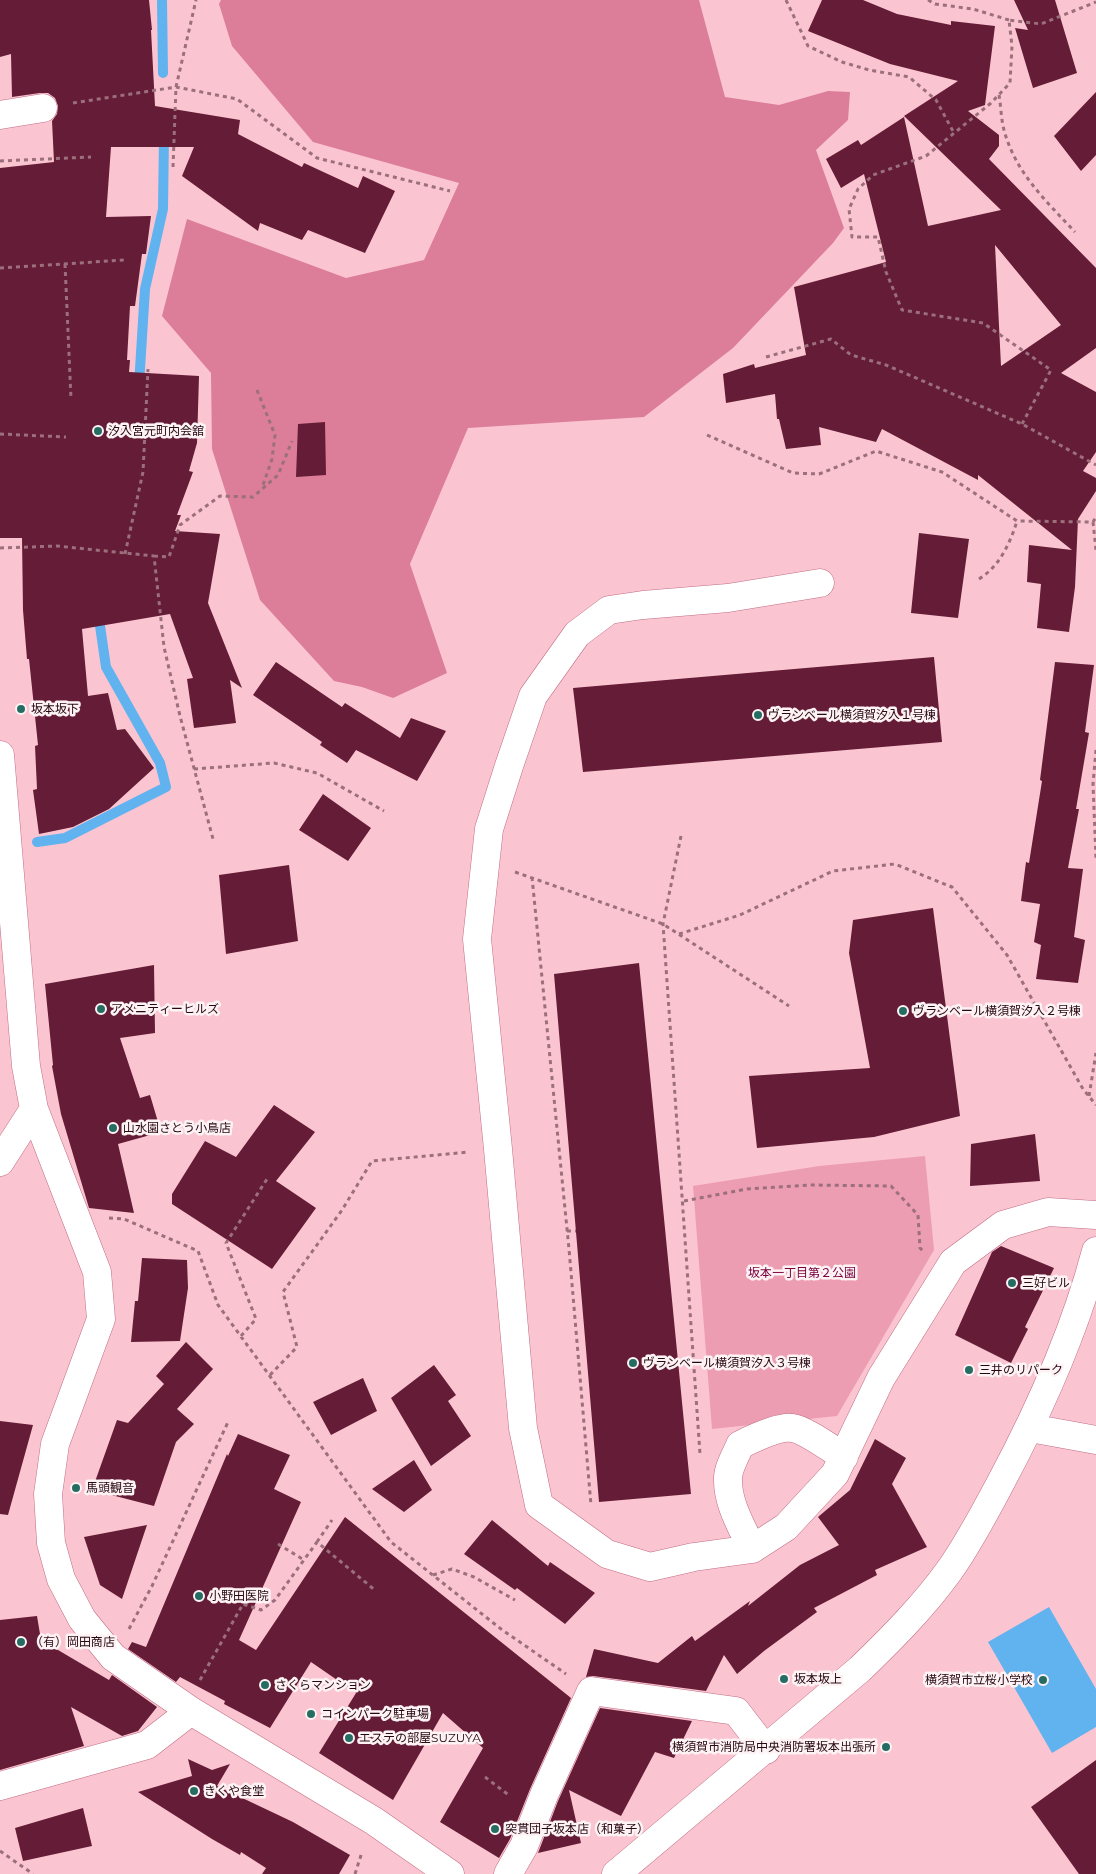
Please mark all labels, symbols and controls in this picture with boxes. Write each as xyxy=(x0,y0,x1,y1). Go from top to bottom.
place label: 汐入宮元町内会舘 xyxy=(108,424,204,438)
marker: 汐入宮元町内会舘 xyxy=(92,425,104,437)
place label: 坂本坂下 xyxy=(31,702,79,716)
marker: 坂本坂下 xyxy=(15,703,27,715)
place label: ヴランベール横須賀汐入１号棟 xyxy=(768,708,936,722)
marker: ヴランベール横須賀汐入１号棟 xyxy=(752,709,764,721)
place label: アメニティーヒルズ xyxy=(111,1002,219,1016)
marker: アメニティーヒルズ xyxy=(95,1003,107,1015)
place label: ヴランベール横須賀汐入２号棟 xyxy=(913,1004,1081,1018)
marker: ヴランベール横須賀汐入２号棟 xyxy=(897,1005,909,1017)
place label: 山水園さとう小鳥店 xyxy=(123,1121,231,1135)
marker: 山水園さとう小鳥店 xyxy=(107,1122,119,1134)
park label: 坂本一丁目第２公園 xyxy=(748,1266,856,1280)
place label: 三好ビル xyxy=(1022,1276,1070,1290)
marker: 三好ビル xyxy=(1006,1277,1018,1289)
place label: ヴランベール横須賀汐入３号棟 xyxy=(643,1356,811,1370)
marker: ヴランベール横須賀汐入３号棟 xyxy=(627,1357,639,1369)
place label: 三井のリパーク xyxy=(979,1363,1063,1377)
marker: 三井のリパーク xyxy=(963,1364,975,1376)
place label: 馬頭観音 xyxy=(86,1481,134,1495)
marker: 馬頭観音 xyxy=(70,1482,82,1494)
place label: 小野田医院 xyxy=(209,1589,269,1603)
marker: 小野田医院 xyxy=(193,1590,205,1602)
place label: （有）岡田商店 xyxy=(31,1635,115,1649)
marker: （有）岡田商店 xyxy=(15,1636,27,1648)
place label: 坂本坂上 xyxy=(794,1672,842,1686)
marker: 坂本坂上 xyxy=(778,1673,790,1685)
place label: 横須賀市立桜小学校 xyxy=(925,1673,1033,1687)
marker: 横須賀市立桜小学校 xyxy=(1037,1674,1049,1686)
place label: さくらマンション xyxy=(275,1678,371,1692)
marker: さくらマンション xyxy=(259,1679,271,1691)
place label: コインパーク駐車場 xyxy=(321,1707,429,1721)
marker: コインパーク駐車場 xyxy=(305,1708,317,1720)
place label: エステの部屋SUZUYA xyxy=(359,1731,481,1745)
marker: エステの部屋SUZUYA xyxy=(343,1732,355,1744)
place label: 横須賀市消防局中央消防署坂本出張所 xyxy=(672,1740,876,1754)
marker: 横須賀市消防局中央消防署坂本出張所 xyxy=(880,1741,892,1753)
place label: きくや食堂 xyxy=(204,1784,264,1798)
marker: きくや食堂 xyxy=(188,1785,200,1797)
place label: 突貫団子坂本店（和菓子） xyxy=(505,1822,649,1836)
marker: 突貫団子坂本店（和菓子） xyxy=(489,1823,501,1835)

